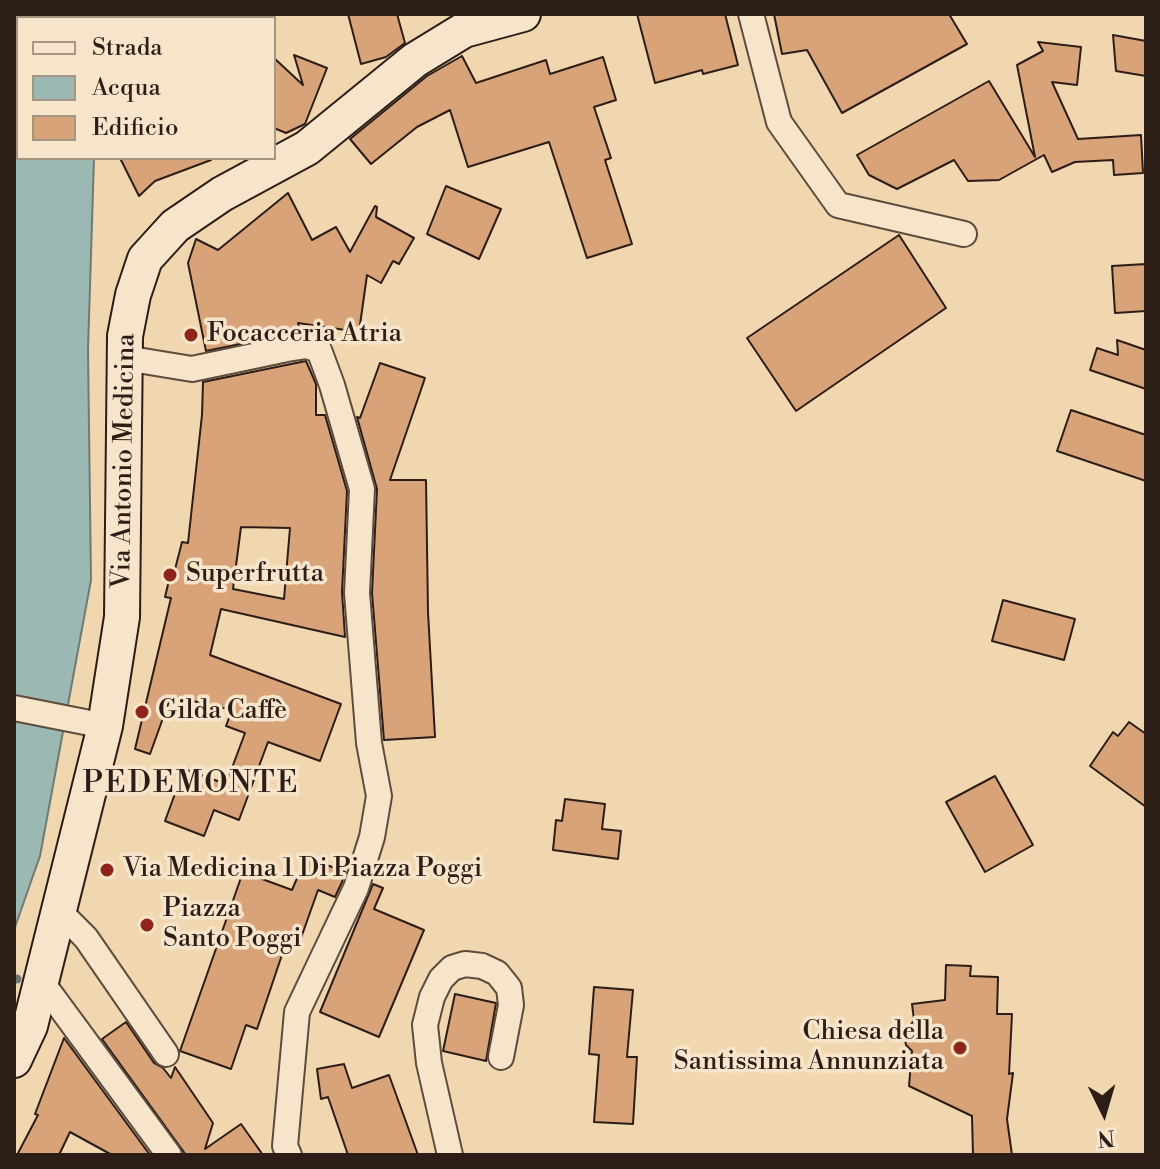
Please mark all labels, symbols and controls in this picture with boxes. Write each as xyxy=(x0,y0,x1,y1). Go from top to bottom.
legend xyxy=(16,16,276,160)
text: Strada xyxy=(92,33,162,63)
text: Acqua xyxy=(92,73,161,103)
text: Edificio xyxy=(92,113,178,143)
place label: Focacceria Atria xyxy=(207,319,402,351)
marker: Focacceria Atria xyxy=(182,326,200,344)
street label: Via Antonio Medicina xyxy=(107,333,143,589)
place label: Superfrutta xyxy=(186,559,324,591)
marker: Superfrutta xyxy=(161,566,179,584)
place label: Gilda Caffè xyxy=(158,696,287,728)
marker: Gilda Caffè xyxy=(133,703,151,721)
district label: PEDEMONTE xyxy=(83,767,299,803)
place label: Via Medicina 1 Di Piazza Poggi xyxy=(123,854,482,886)
marker: Via Medicina 1 Di Piazza Poggi xyxy=(98,861,116,879)
place label: Piazza Santo Poggi xyxy=(163,894,302,956)
marker: Piazza Santo Poggi xyxy=(138,916,156,934)
place label: Chiesa della Santissima Annunziata xyxy=(674,1017,944,1078)
marker: Chiesa della Santissima Annunziata xyxy=(951,1039,969,1057)
north arrow xyxy=(1064,1073,1144,1153)
text: N xyxy=(1096,1123,1116,1152)

